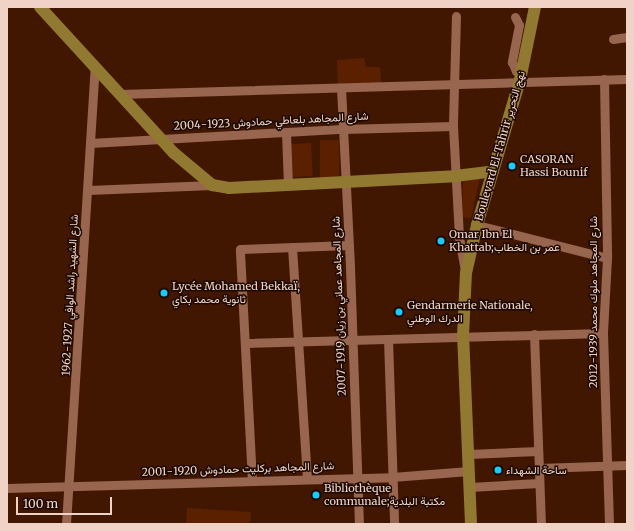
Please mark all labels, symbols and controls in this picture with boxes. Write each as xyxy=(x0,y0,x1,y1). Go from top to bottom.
street label: Boulevard El-Tahrir نهج التحرير xyxy=(472,69,528,223)
street label: شارع المجاهد بلعاطي حمادوش 1923-2004 xyxy=(173,109,369,133)
place label: CASORAN Hassi Bounif xyxy=(520,153,587,179)
marker: CASORAN Hassi Bounif xyxy=(507,161,517,171)
street label: شارع الشهيد راشد الوافي 1927-1962 xyxy=(59,214,81,376)
street label: شارع المجاهد عماني بن زيان 1919-2007 xyxy=(329,216,349,396)
street label: شارع المجاهد ملوك محمد 1939-2012 xyxy=(586,216,600,388)
place label: Omar Ibn El Khattab;عمر بن الخطاب xyxy=(449,228,560,254)
marker: Omar Ibn El Khattab;عمر بن الخطاب xyxy=(436,236,446,246)
place label: Lycée Mohamed Bekkaï, ثانوية محمد بكاي xyxy=(172,280,300,306)
marker: Lycée Mohamed Bekkaï, ثانوية محمد بكاي xyxy=(159,288,169,298)
place label: Gendarmerie Nationale, الدرك الوطني xyxy=(407,299,533,325)
marker: Gendarmerie Nationale, الدرك الوطني xyxy=(394,307,404,317)
street label: شارع المجاهد بركليت حمادوش 1920-2001 xyxy=(141,459,335,479)
place label: ساحة الشهداء xyxy=(506,463,567,477)
marker: ساحة الشهداء xyxy=(493,465,503,475)
place label: Bibliothèque communale;مكتبة البلدية xyxy=(324,482,445,508)
scale bar xyxy=(18,489,114,515)
marker: Bibliothèque communale;مكتبة البلدية xyxy=(311,490,321,500)
text: 100 m xyxy=(23,496,58,511)

